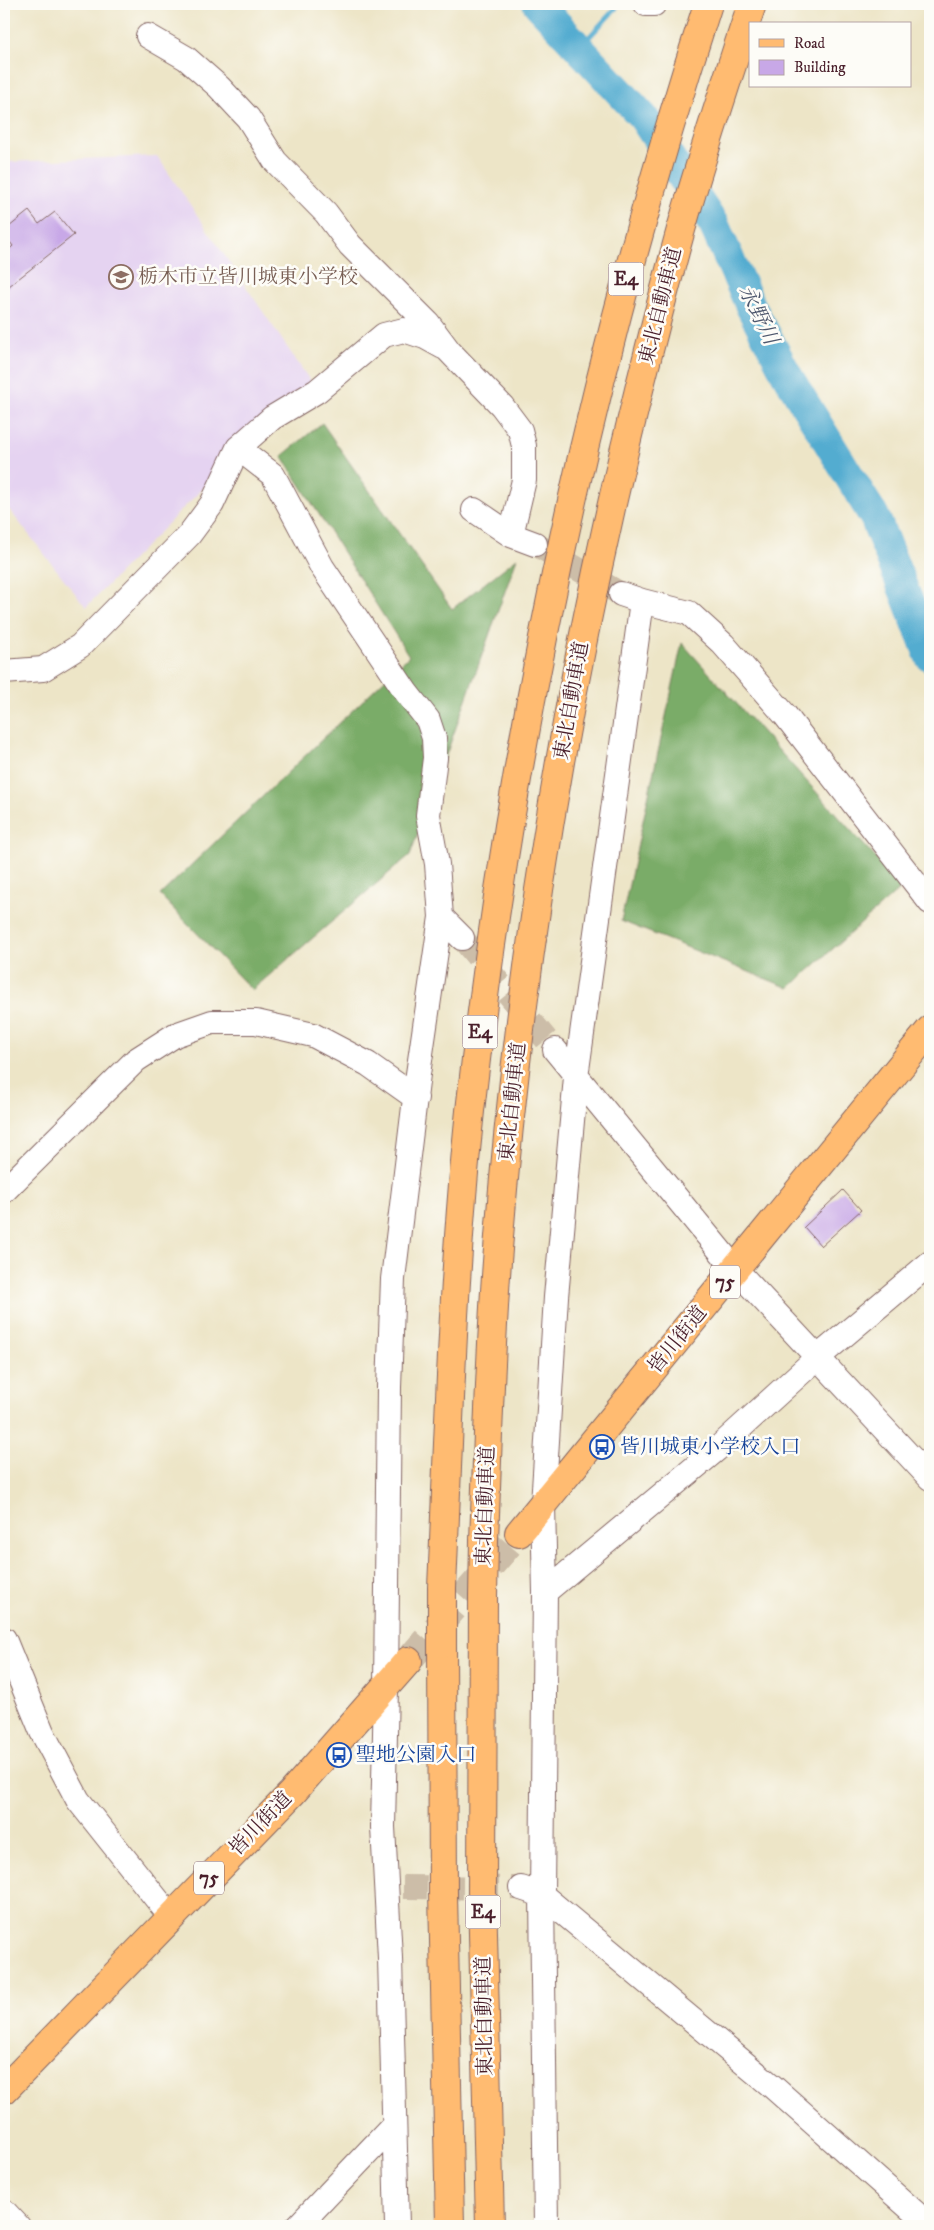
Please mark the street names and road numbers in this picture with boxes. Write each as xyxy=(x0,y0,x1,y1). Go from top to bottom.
street label: 東北自動車道 xyxy=(634,245,688,367)
road number: E4 xyxy=(608,262,644,296)
street label: 東北自動車道 xyxy=(549,640,595,762)
road number: E4 xyxy=(462,1016,498,1048)
street label: 東北自動車道 xyxy=(494,1041,532,1163)
road number: 75 xyxy=(710,1265,740,1298)
street label: 皆川街道 xyxy=(643,1301,713,1379)
street label: 東北自動車道 xyxy=(471,1446,501,1566)
street label: 皆川街道 xyxy=(224,1787,298,1861)
road number: 75 xyxy=(194,1862,224,1895)
road number: E4 xyxy=(466,1895,500,1928)
street label: 東北自動車道 xyxy=(471,1956,499,2076)

